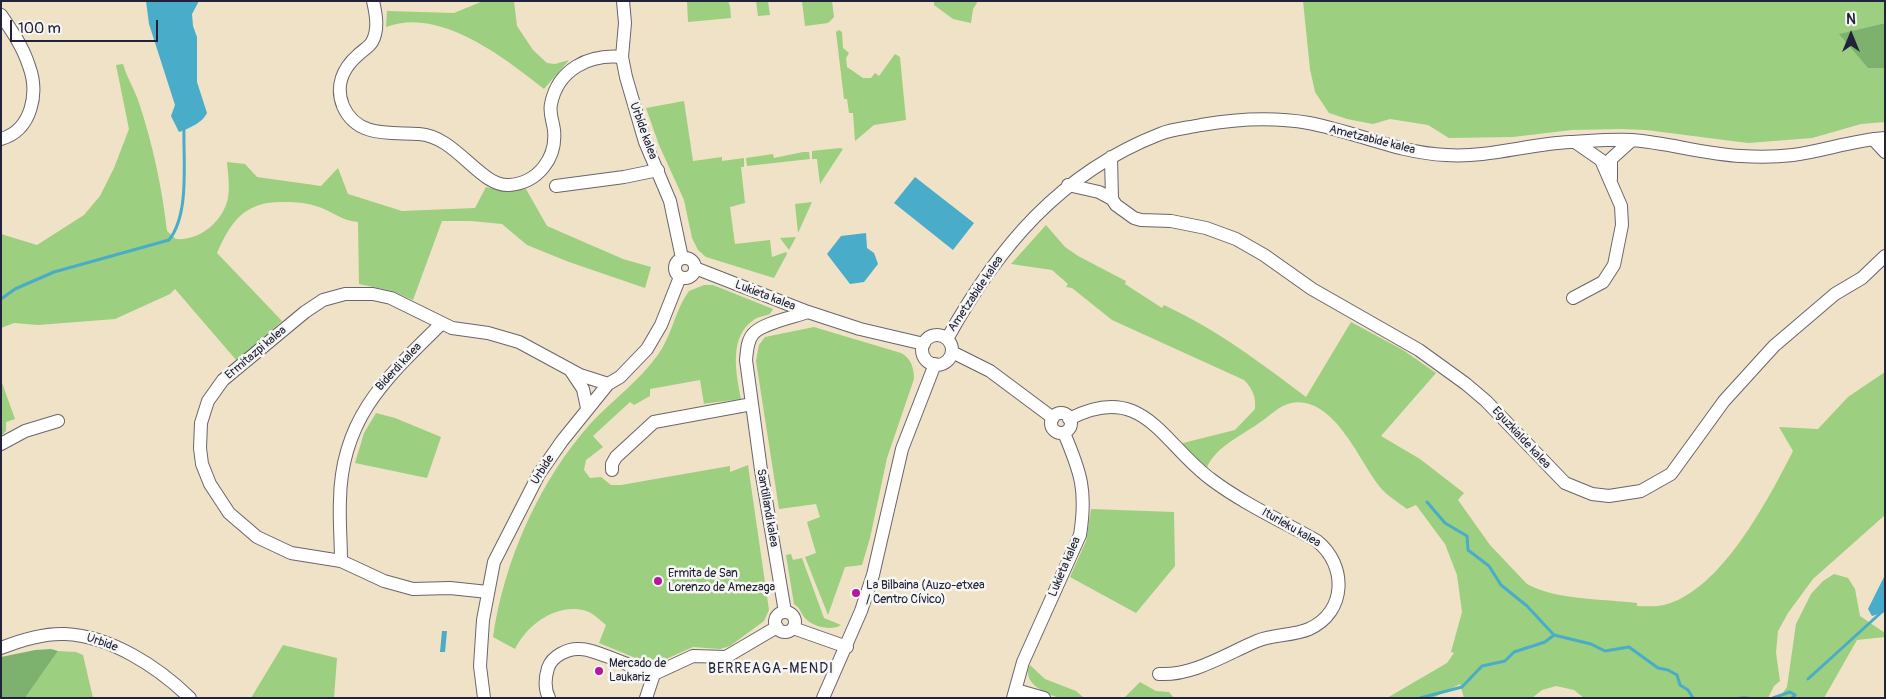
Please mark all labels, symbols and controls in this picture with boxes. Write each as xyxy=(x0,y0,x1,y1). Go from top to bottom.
scale bar xyxy=(12,10,160,42)
north arrow xyxy=(1826,10,1876,60)
text: N xyxy=(1846,11,1856,28)
text: 100 m xyxy=(18,19,61,38)
street label: Urbide kalea xyxy=(626,100,660,162)
street label: Ametzabide kalea xyxy=(1327,122,1417,158)
street label: Ametzabide kalea xyxy=(945,253,1007,335)
street label: Lukieta kalea xyxy=(733,278,797,314)
street label: Ermitazpi kalea xyxy=(223,323,289,383)
street label: Biderdi kalea xyxy=(373,340,425,394)
street label: Eguzkialde kalea xyxy=(1489,404,1553,472)
street label: Urbide xyxy=(528,453,558,487)
street label: Santillandi kalea xyxy=(753,468,781,548)
street label: Iturleku kalea xyxy=(1259,505,1323,551)
street label: Lukieta kalea xyxy=(1046,535,1084,599)
place label: Ermita de San Lorenzo de Amezaga xyxy=(668,567,775,595)
marker: Ermita de San Lorenzo de Amezaga xyxy=(652,575,664,587)
place label: La Bilbaina (Auzo-etxea / Centro Cívico) xyxy=(866,579,985,607)
marker: La Bilbaina (Auzo-etxea / Centro Cívico) xyxy=(850,587,862,599)
street label: Urbide xyxy=(84,631,120,655)
place label: Mercado de Laukariz xyxy=(609,657,666,685)
district label: BERREAGA-MENDI xyxy=(706,661,836,677)
marker: Mercado de Laukariz xyxy=(593,665,605,677)

